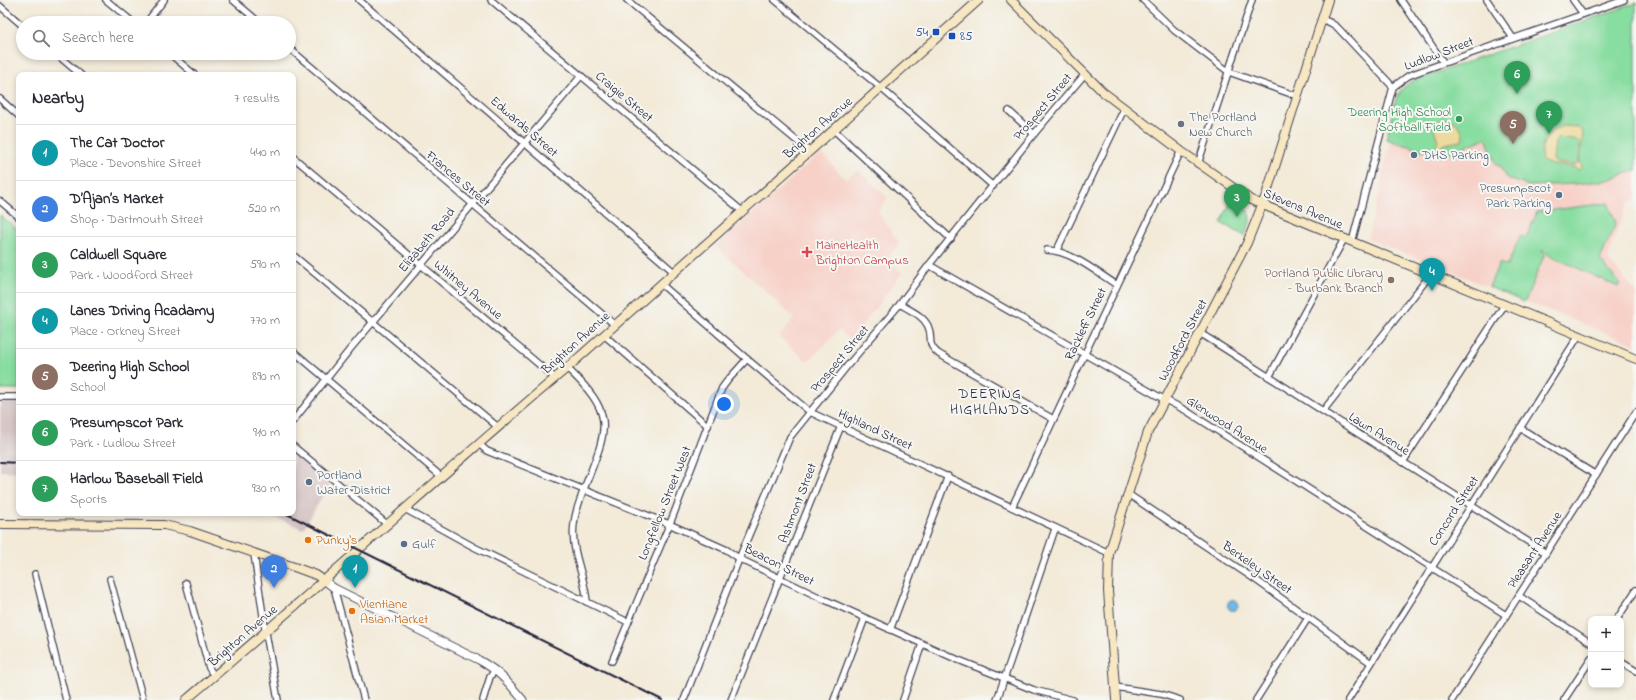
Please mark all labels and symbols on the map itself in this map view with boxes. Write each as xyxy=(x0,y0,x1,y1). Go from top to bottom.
place label: 54 xyxy=(915,23,929,42)
marker: 54 xyxy=(931,27,941,37)
place label: 85 xyxy=(960,27,973,46)
marker: 85 xyxy=(947,31,957,41)
street label: Ludlow Street xyxy=(1402,32,1477,76)
pin: 6 xyxy=(1504,61,1530,94)
street label: Craigie Street xyxy=(590,67,658,128)
street label: Prospect Street xyxy=(1009,69,1077,145)
street label: Edwards Street xyxy=(486,92,563,162)
street label: Brighton Avenue xyxy=(778,92,858,165)
pin: 7 xyxy=(1536,101,1562,134)
place label: Deering High School Softball Field xyxy=(1347,103,1452,137)
place label: The Portland New Church xyxy=(1189,108,1257,142)
pin: 5 xyxy=(1500,111,1526,144)
marker: Deering High School Softball Field xyxy=(1454,114,1464,124)
marker: The Portland New Church xyxy=(1176,119,1186,129)
street label: Frances Street xyxy=(421,146,495,212)
place label: DHS Parking xyxy=(1421,146,1489,166)
marker: DHS Parking xyxy=(1409,150,1419,160)
place label: Presumpscot Park Parking xyxy=(1480,179,1552,214)
pin: 3 xyxy=(1224,184,1250,217)
street label: Stevens Avenue xyxy=(1260,184,1346,234)
marker: Presumpscot Park Parking xyxy=(1554,190,1564,200)
street label: Elizabeth Road xyxy=(394,203,460,277)
place label: MaineHealth Brighton Campus xyxy=(815,236,909,271)
marker: MaineHealth Brighton Campus xyxy=(801,246,813,258)
street label: Whitney Avenue xyxy=(429,256,507,325)
pin: 4 xyxy=(1419,258,1445,291)
place label: Portland Public Library - Burbank Branch xyxy=(1264,264,1383,298)
marker: Portland Public Library - Burbank Branch xyxy=(1386,275,1396,285)
street label: Rackleff Street xyxy=(1060,284,1112,364)
street label: Woodford Street xyxy=(1153,295,1213,384)
street label: Brighton Avenue xyxy=(537,307,615,380)
street label: Prospect Street xyxy=(806,321,874,397)
district label: DEERING HIGHLANDS xyxy=(950,384,1030,421)
street label: Glenwood Avenue xyxy=(1182,391,1272,459)
your location xyxy=(714,394,734,414)
street label: Highland Street xyxy=(834,404,916,457)
street label: Lawn Avenue xyxy=(1345,408,1413,460)
street label: Longfellow Street West xyxy=(633,443,698,563)
street label: Ashmont Street xyxy=(774,460,822,546)
place label: Portland Water District xyxy=(317,466,392,500)
street label: Concord Street xyxy=(1424,472,1484,550)
marker: Portland Water District xyxy=(304,477,314,487)
street label: Pleasant Avenue xyxy=(1503,508,1567,592)
place label: Punky's xyxy=(316,531,358,551)
marker: Punky's xyxy=(303,535,313,545)
place label: Gulf xyxy=(412,535,437,554)
street label: Berkeley Street xyxy=(1217,536,1296,600)
marker: Gulf xyxy=(399,539,409,549)
street label: Beacon Street xyxy=(740,539,818,591)
pin: 2 xyxy=(261,555,287,588)
pin: 1 xyxy=(342,555,368,588)
place label: Vientiane Asian Market xyxy=(359,595,429,629)
street label: Brighton Avenue xyxy=(203,600,283,673)
marker: Vientiane Asian Market xyxy=(347,606,357,616)

